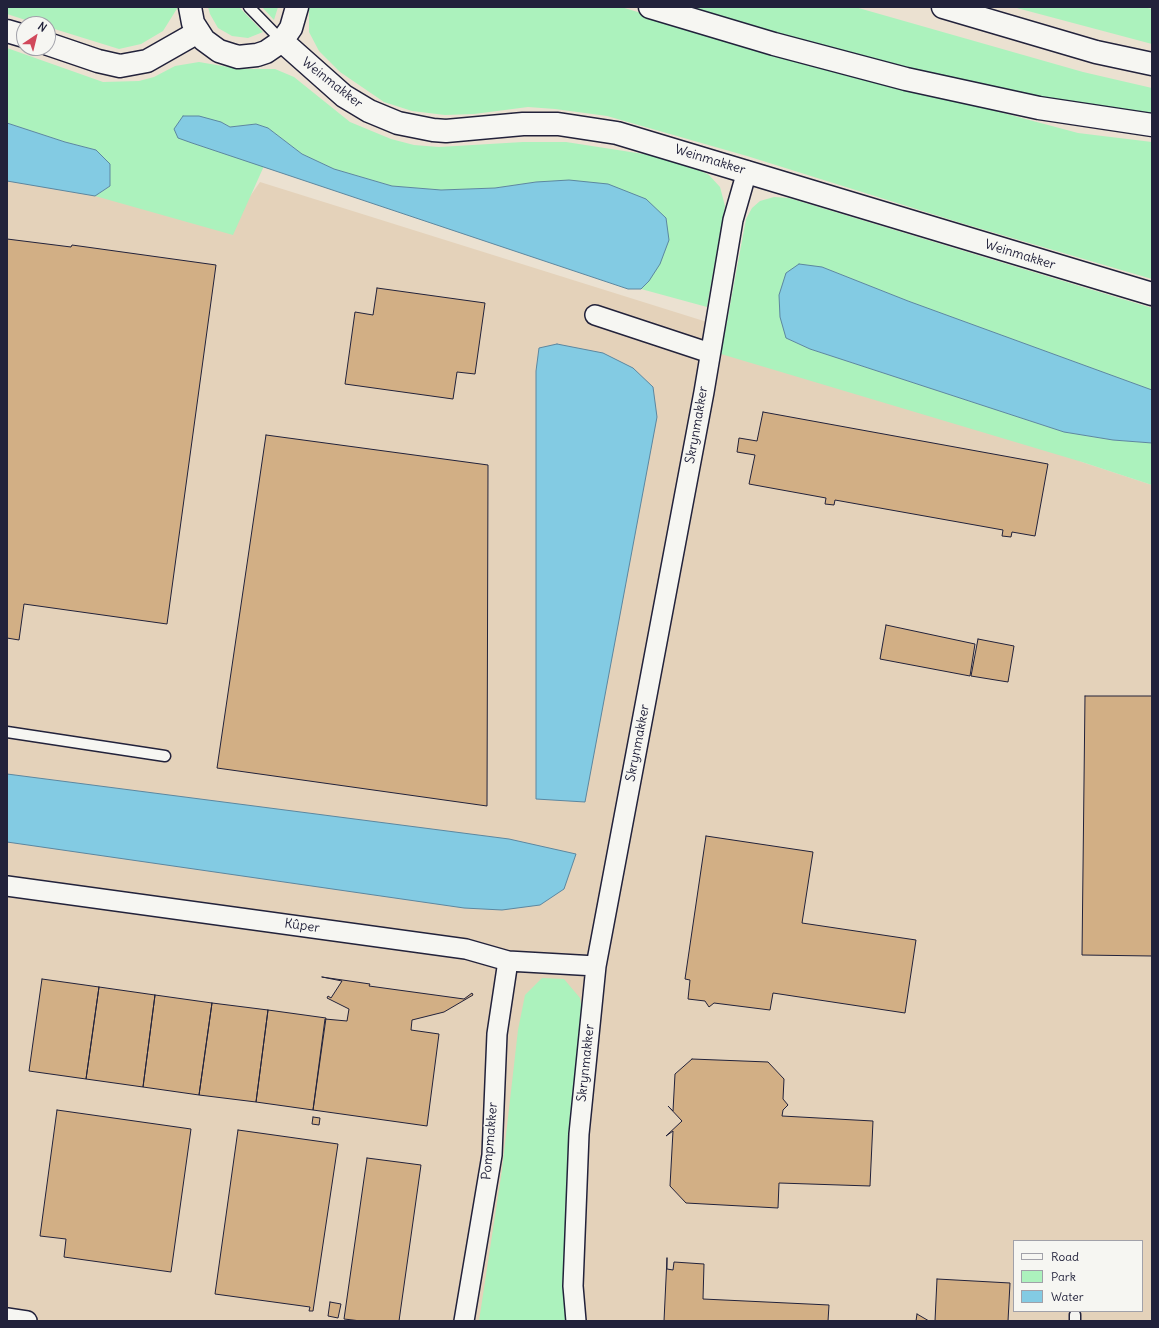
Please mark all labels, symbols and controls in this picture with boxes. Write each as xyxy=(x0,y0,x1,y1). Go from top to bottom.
north arrow xyxy=(16,16,56,56)
text: N xyxy=(35,19,49,35)
street label: Weinmakker xyxy=(298,54,366,112)
street label: Weinmakker xyxy=(673,142,747,178)
street label: Weinmakker xyxy=(983,237,1057,273)
street label: Skrynmakker xyxy=(683,385,711,465)
street label: Skrynmakker xyxy=(623,703,653,783)
street label: Kûper xyxy=(283,916,321,936)
street label: Skrynmakker xyxy=(574,1023,598,1103)
street label: Pompmakker xyxy=(479,1101,501,1181)
legend xyxy=(1013,1240,1143,1312)
text: Road xyxy=(1051,1249,1079,1264)
text: Park xyxy=(1051,1269,1076,1284)
text: Water xyxy=(1051,1289,1084,1304)

